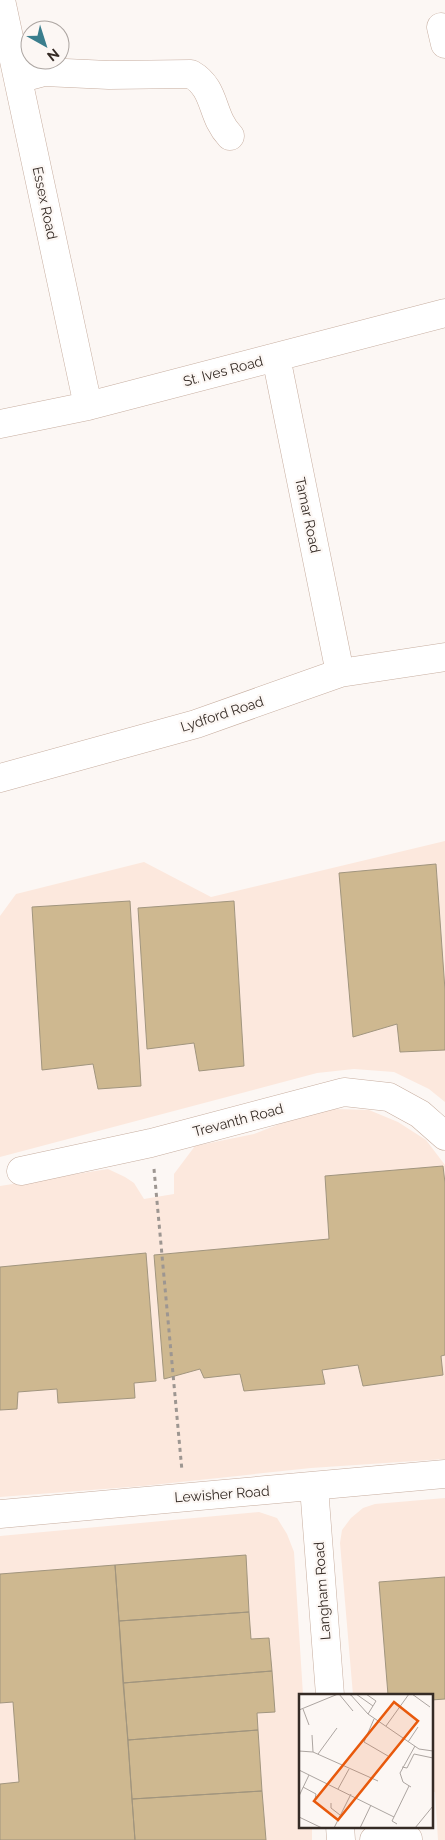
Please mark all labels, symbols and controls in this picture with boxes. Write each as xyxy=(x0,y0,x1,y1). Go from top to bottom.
north arrow xyxy=(20,20,70,70)
text: N xyxy=(44,46,62,65)
street label: Essex Road xyxy=(29,165,61,241)
street label: St. Ives Road xyxy=(181,353,265,389)
street label: Tamar Road xyxy=(292,476,324,554)
street label: Lydford Road xyxy=(178,693,266,735)
street label: Trevanth Road xyxy=(191,1100,285,1140)
street label: Lewisher Road xyxy=(174,1483,270,1505)
street label: Langham Road xyxy=(311,1541,333,1641)
inset map xyxy=(299,1694,432,1828)

